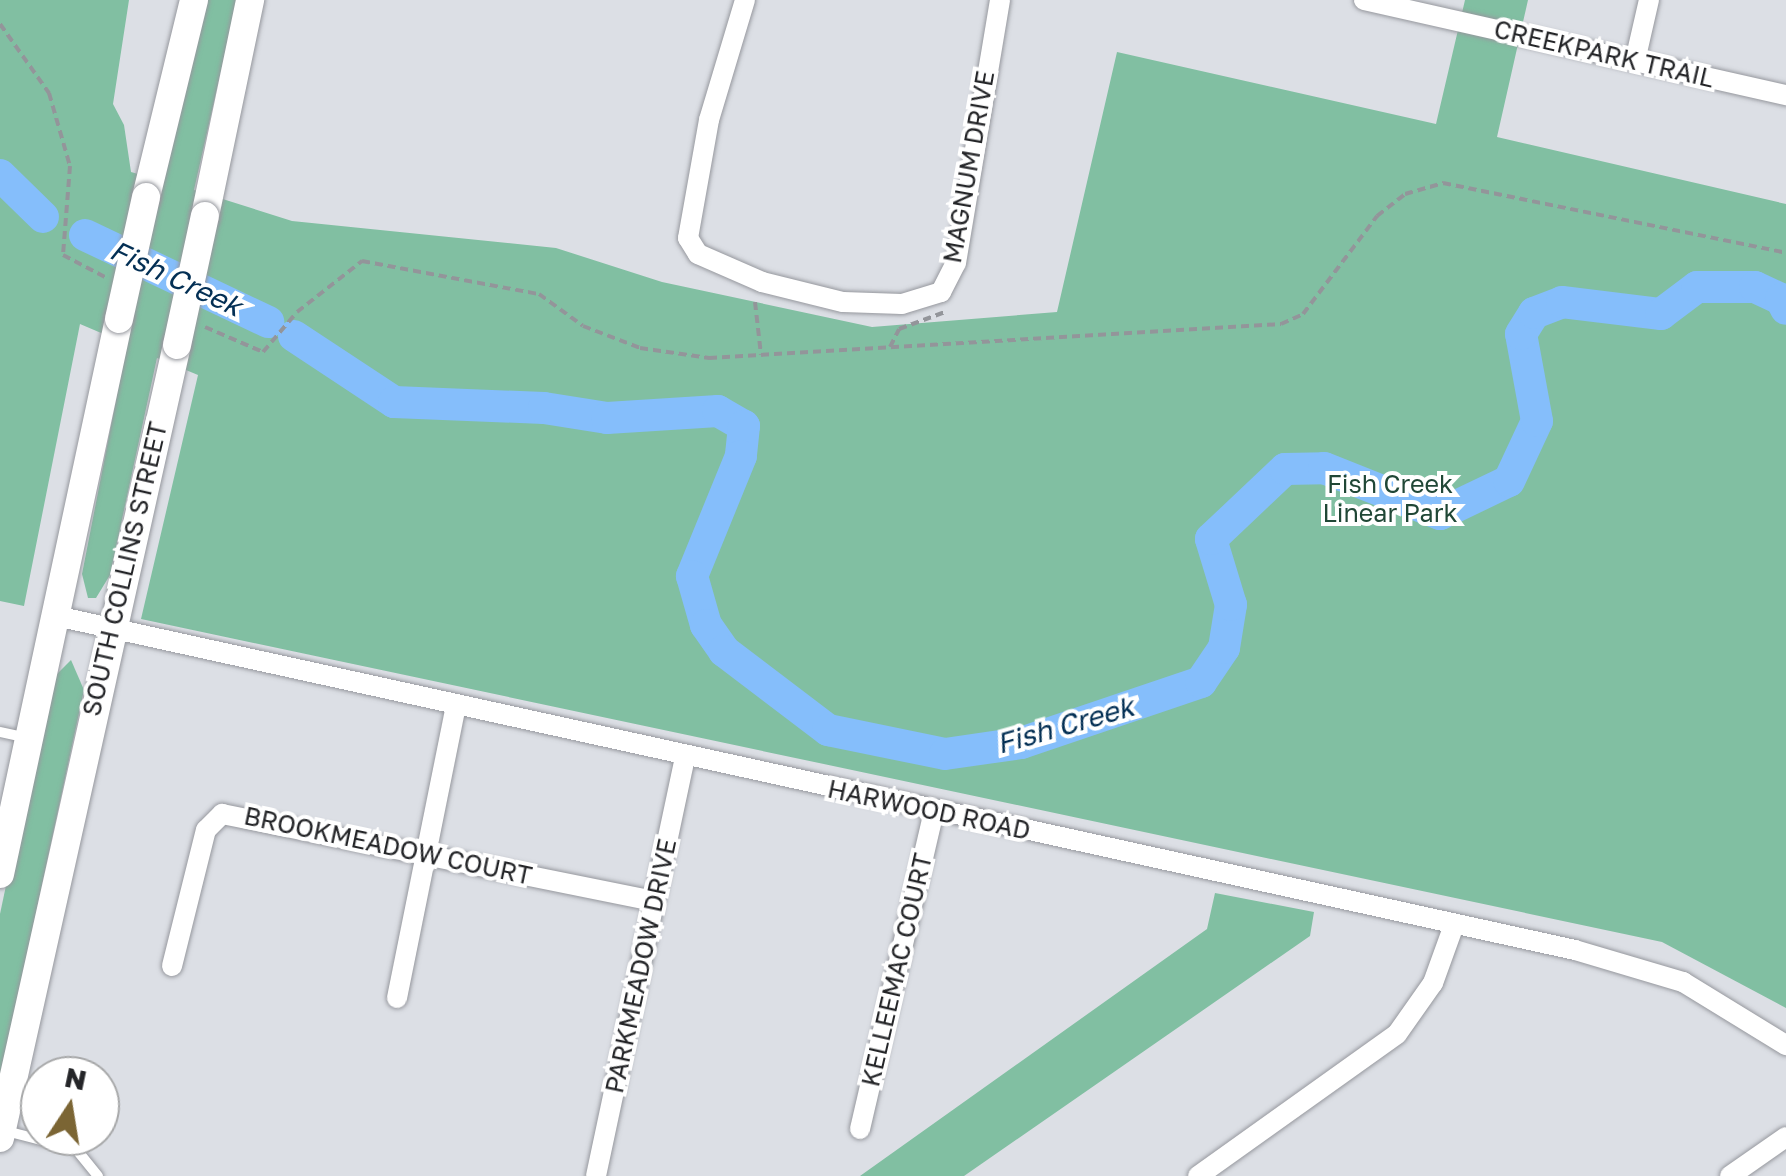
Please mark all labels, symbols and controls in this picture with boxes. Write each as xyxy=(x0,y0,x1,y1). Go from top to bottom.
street label: CREEKPARK TRAIL xyxy=(1491,14,1717,94)
street label: MAGNUM DRIVE xyxy=(937,69,1001,265)
water label: Fish Creek xyxy=(105,233,247,323)
street label: SOUTH COLLINS STREET xyxy=(77,419,173,719)
park label: Fish Creek Linear Park xyxy=(1322,470,1458,529)
water label: Fish Creek xyxy=(993,689,1137,761)
street label: HARWOOD ROAD xyxy=(825,774,1033,846)
street label: BROOKMEADOW COURT xyxy=(241,801,535,891)
street label: PARKMEADOW DRIVE xyxy=(599,836,683,1096)
street label: KELLEEMAC COURT xyxy=(856,850,938,1090)
north arrow xyxy=(20,1056,120,1156)
text: N xyxy=(62,1060,90,1096)

